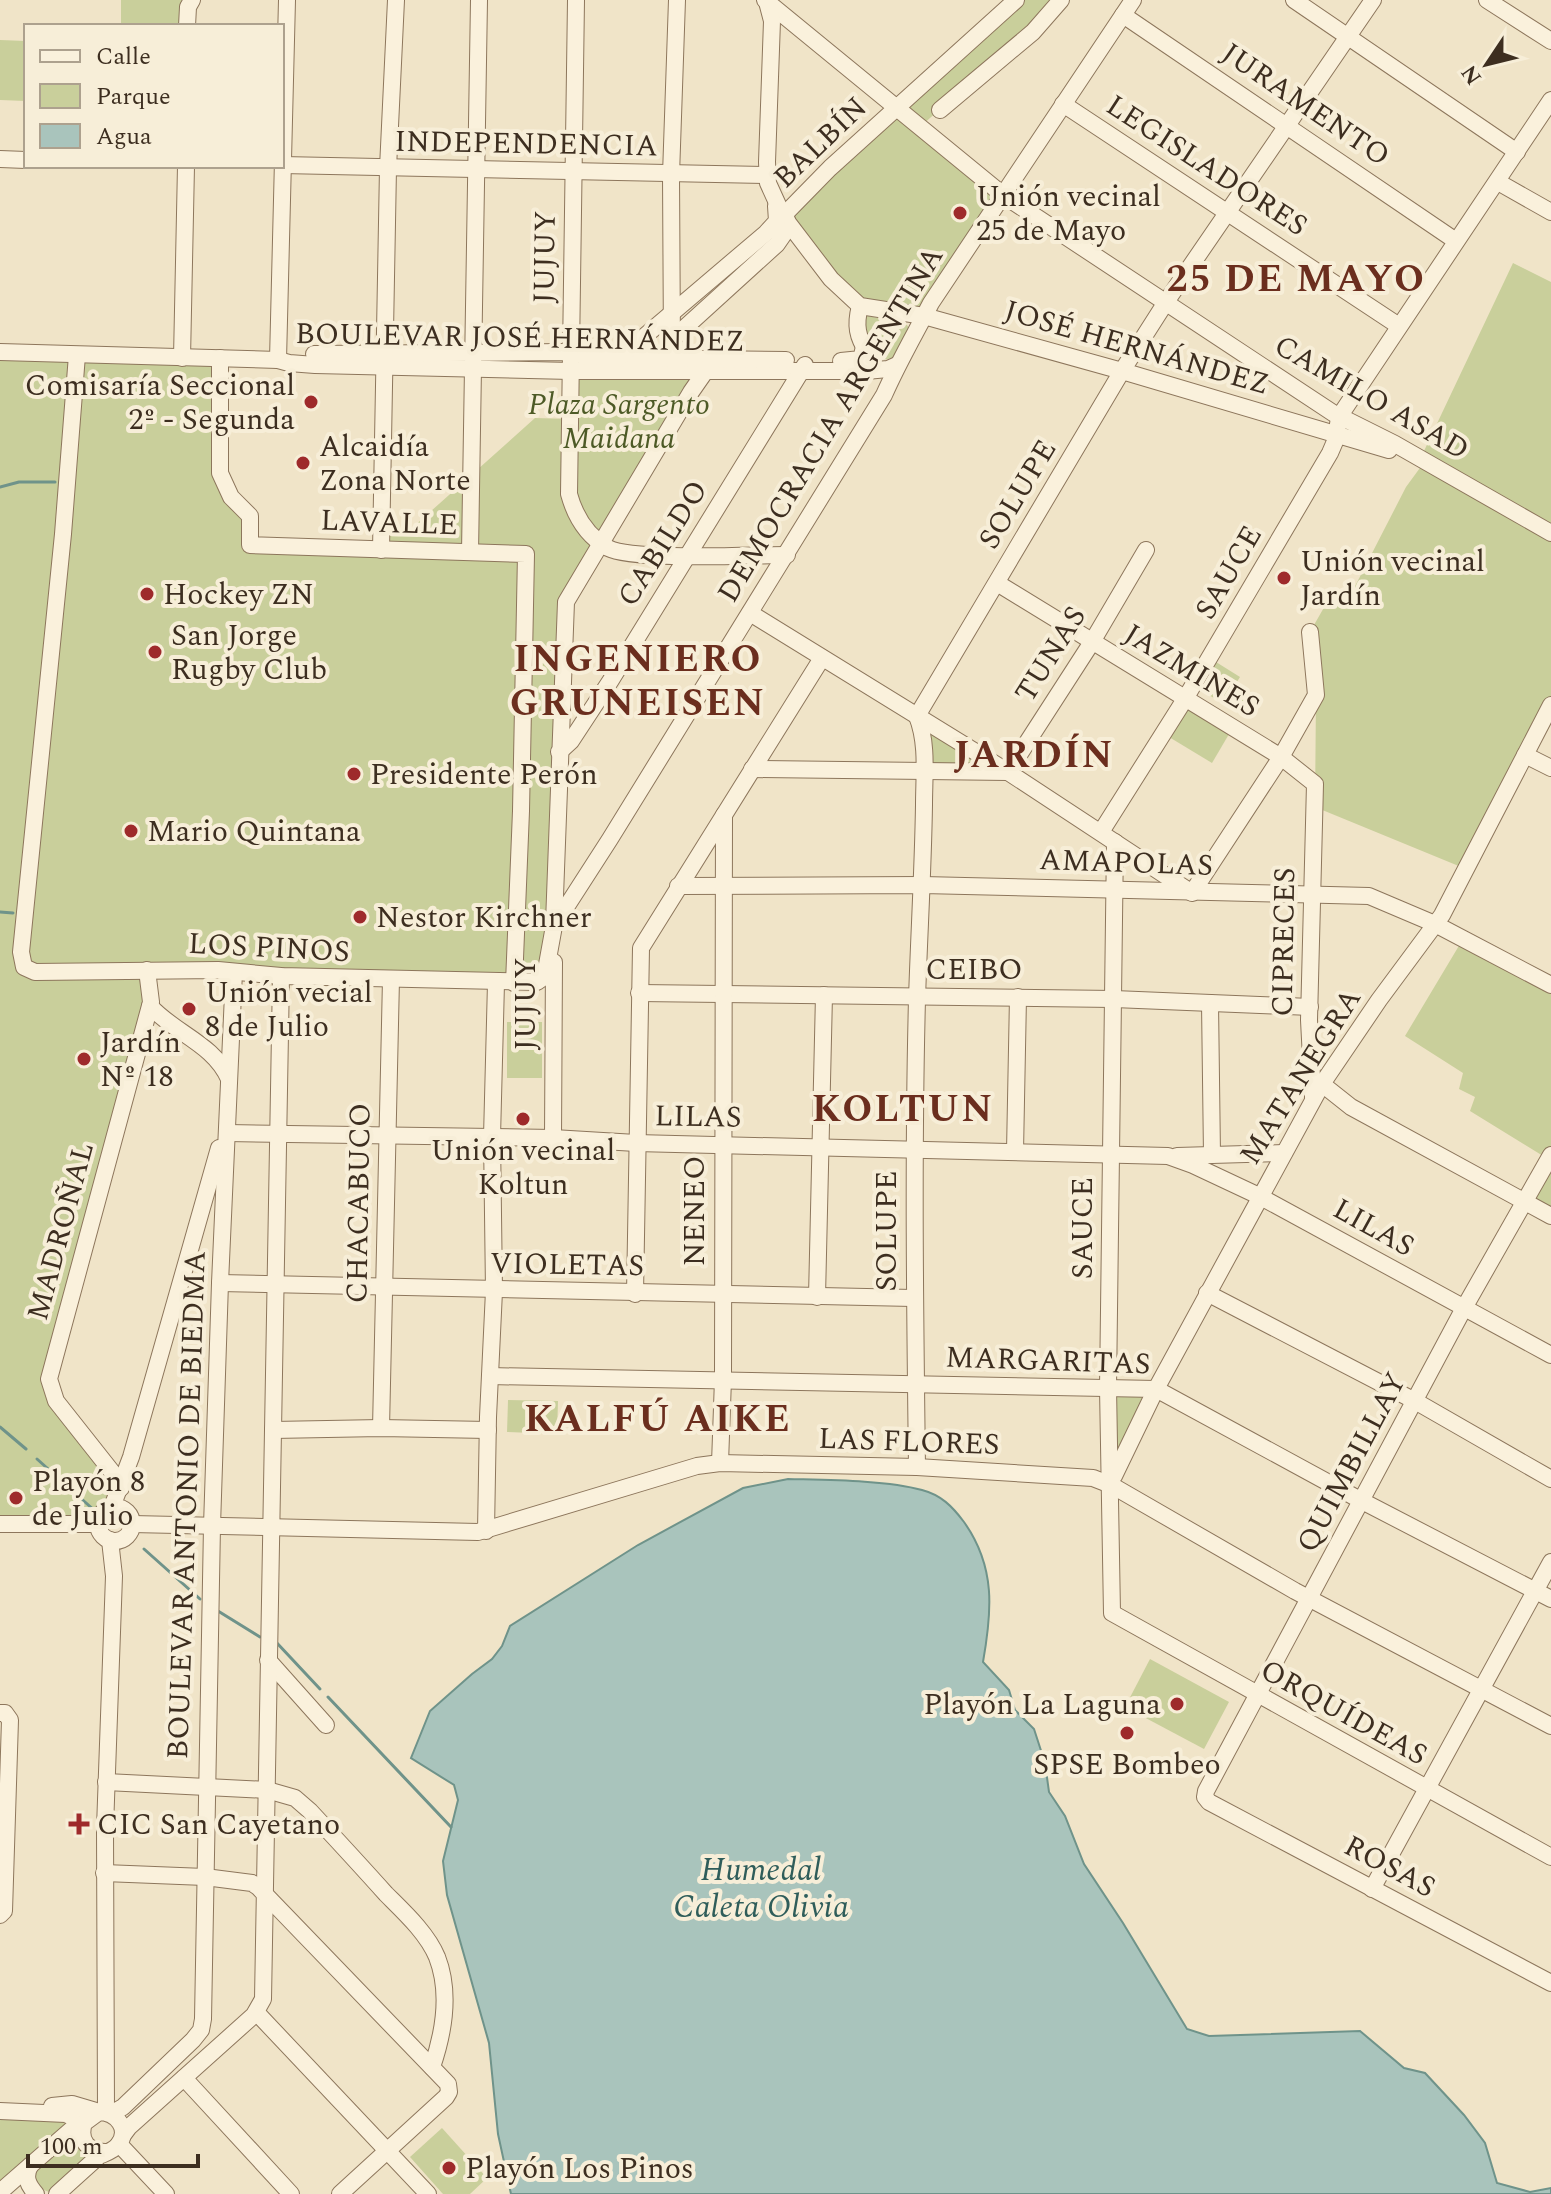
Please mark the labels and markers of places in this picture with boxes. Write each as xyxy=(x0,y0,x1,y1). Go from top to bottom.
place label: Unión vecinal 25 de Mayo xyxy=(976,174,1161,254)
marker: Unión vecinal 25 de Mayo xyxy=(951,204,969,222)
place label: Comisaría Seccional 2º - Segunda xyxy=(25,363,295,443)
marker: Comisaría Seccional 2º - Segunda xyxy=(302,393,320,411)
place label: Alcaidía Zona Norte xyxy=(319,424,471,504)
marker: Alcaidía Zona Norte xyxy=(294,454,312,472)
place label: Unión vecinal Jardín xyxy=(1300,539,1485,619)
marker: Unión vecinal Jardín xyxy=(1275,569,1293,587)
place label: Hockey ZN xyxy=(163,572,314,618)
marker: Hockey ZN xyxy=(138,585,156,603)
place label: San Jorge Rugby Club xyxy=(171,613,327,693)
marker: San Jorge Rugby Club xyxy=(146,643,164,661)
place label: Presidente Perón xyxy=(370,752,598,798)
marker: Presidente Perón xyxy=(345,765,363,783)
place label: Mario Quintana xyxy=(147,809,361,855)
marker: Mario Quintana xyxy=(122,822,140,840)
place label: Nestor Kirchner xyxy=(376,895,592,941)
marker: Nestor Kirchner xyxy=(351,908,369,926)
place label: Unión vecial 8 de Julio xyxy=(205,970,373,1050)
marker: Unión vecial 8 de Julio xyxy=(180,1000,198,1018)
place label: Jardín Nº 18 xyxy=(100,1020,181,1100)
marker: Jardín Nº 18 xyxy=(75,1050,93,1068)
marker: Unión vecinal Koltun xyxy=(514,1110,532,1128)
place label: Unión vecinal Koltun xyxy=(431,1128,615,1208)
place label: Playón 8 de Julio xyxy=(32,1459,145,1539)
marker: Playón 8 de Julio xyxy=(7,1489,25,1507)
place label: Playón La Laguna xyxy=(923,1682,1161,1728)
marker: Playón La Laguna xyxy=(1168,1695,1186,1713)
marker: SPSE Bombeo xyxy=(1118,1724,1136,1742)
place label: SPSE Bombeo xyxy=(1033,1742,1221,1788)
place label: CIC San Cayetano xyxy=(97,1802,340,1848)
marker: CIC San Cayetano xyxy=(68,1813,90,1835)
place label: Playón Los Pinos xyxy=(465,2146,694,2192)
marker: Playón Los Pinos xyxy=(440,2159,458,2177)

